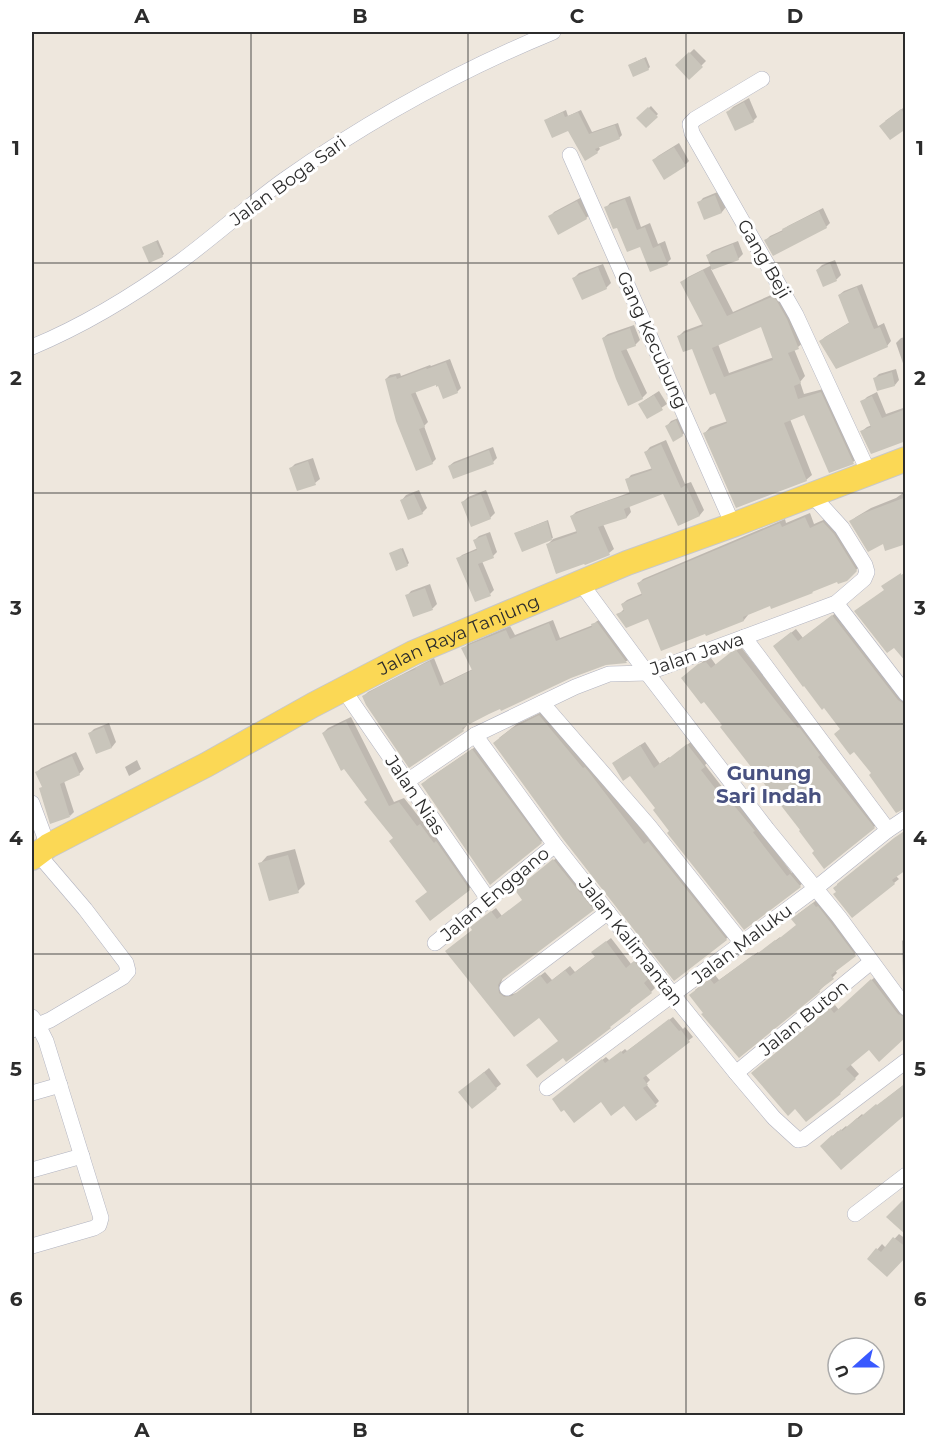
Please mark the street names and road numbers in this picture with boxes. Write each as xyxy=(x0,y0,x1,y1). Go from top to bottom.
street label: Jalan Boga Sari xyxy=(225,132,350,231)
street label: Gang Beji xyxy=(733,215,795,303)
street label: Gang Kecubung xyxy=(612,268,692,412)
street label: Jalan Raya Tanjung xyxy=(373,590,543,681)
street label: Jalan Jawa xyxy=(646,628,747,681)
street label: Jalan Nias xyxy=(380,750,450,839)
street label: Jalan Enggano xyxy=(435,842,554,946)
street label: Jalan Kalimantan xyxy=(574,873,688,1010)
street label: Jalan Maluku xyxy=(687,899,796,989)
street label: Jalan Buton xyxy=(754,975,853,1061)

